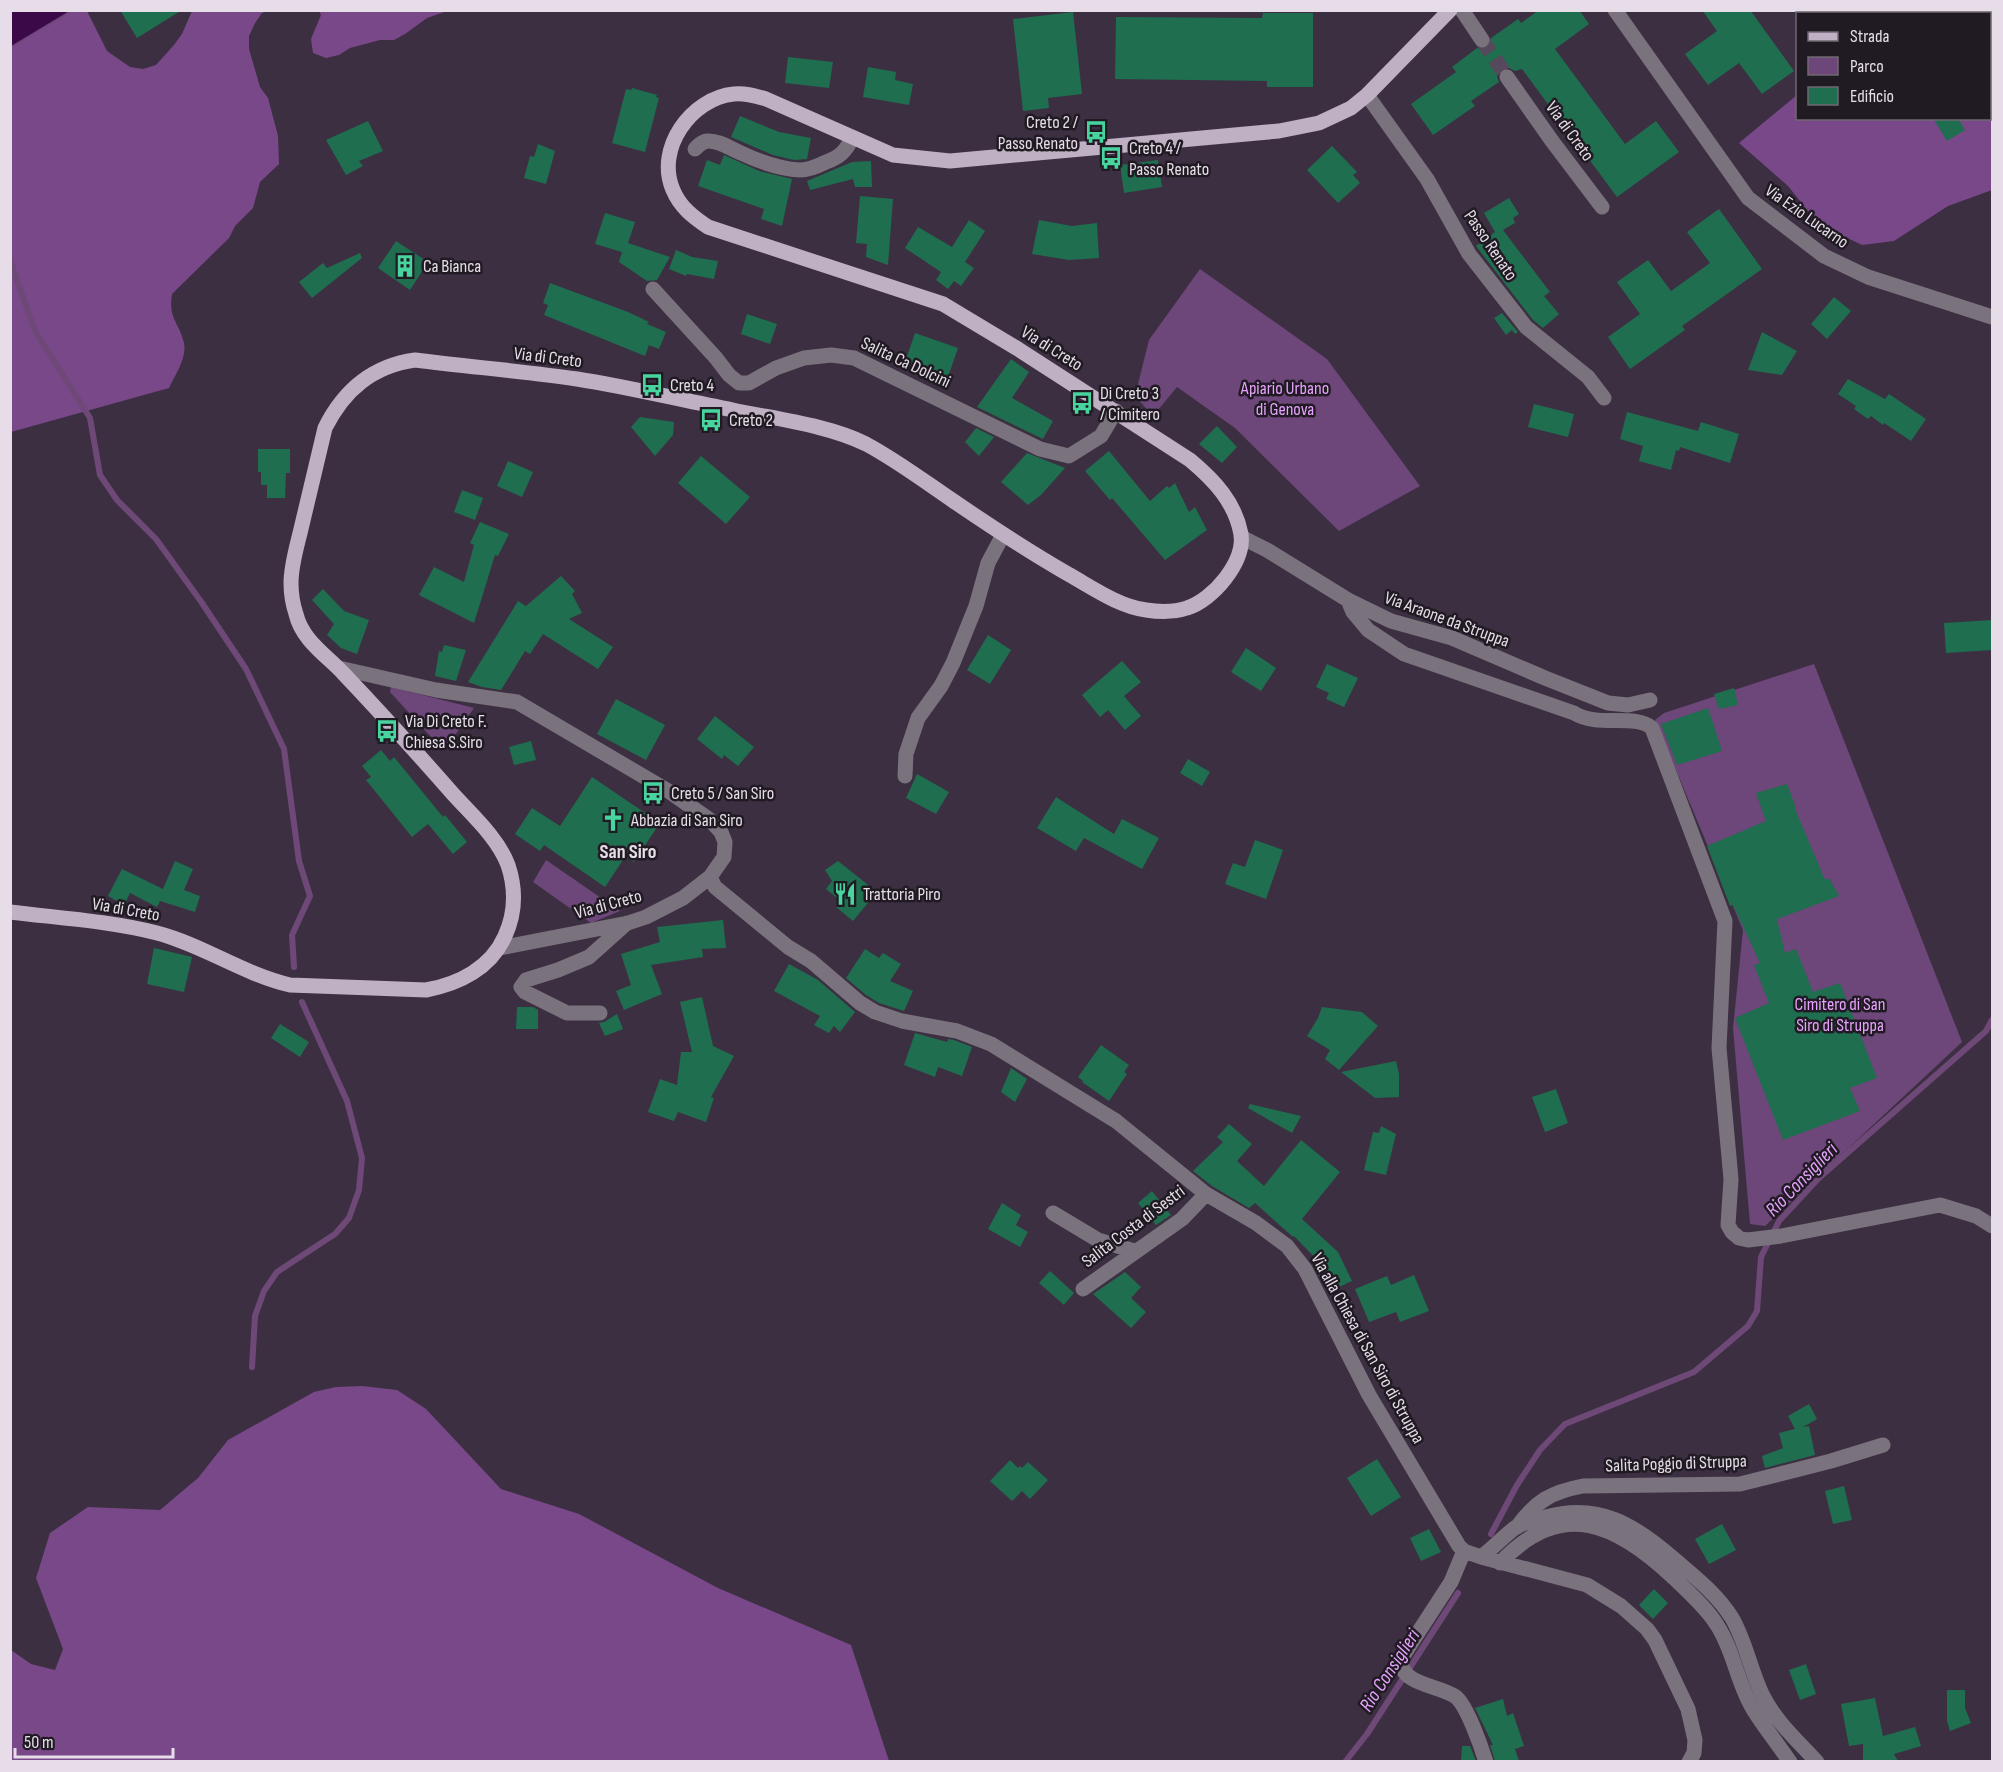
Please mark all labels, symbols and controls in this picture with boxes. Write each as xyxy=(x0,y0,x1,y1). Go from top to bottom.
legend xyxy=(1796,12,1991,120)
text: Strada xyxy=(1850,26,1890,47)
text: Parco xyxy=(1850,56,1884,77)
text: Edificio xyxy=(1850,86,1894,107)
street label: Via di Creto xyxy=(1541,97,1598,165)
place label: Creto 2 / Passo Renato xyxy=(998,112,1079,154)
bus stop icon: Creto 2 / Passo Renato xyxy=(1083,119,1109,145)
place label: Creto 4 / Passo Renato xyxy=(1129,138,1209,180)
bus stop icon: Creto 4 / Passo Renato xyxy=(1098,145,1124,171)
street label: Via Ezio Lucarno xyxy=(1761,180,1853,253)
street label: Passo Renato xyxy=(1459,206,1522,284)
building icon: Ca Bianca xyxy=(392,253,418,279)
place label: Ca Bianca xyxy=(423,256,481,277)
street label: Via di Creto xyxy=(1017,321,1086,375)
street label: Salita Ca Dolcini xyxy=(858,333,954,392)
street label: Via di Creto xyxy=(513,343,583,372)
bus stop icon: Creto 4 xyxy=(639,372,665,398)
place label: Creto 4 xyxy=(670,375,714,396)
park label: Apiario Urbano di Genova xyxy=(1240,378,1329,420)
place label: Di Creto 3 / Cimitero xyxy=(1100,383,1160,425)
bus stop icon: Di Creto 3 / Cimitero xyxy=(1069,390,1095,416)
bus stop icon: Creto 2 xyxy=(698,407,724,433)
place label: Creto 2 xyxy=(729,410,773,431)
street label: Via Araone da Struppa xyxy=(1382,587,1512,652)
place label: Via Di Creto F. Chiesa S.Siro xyxy=(405,711,487,753)
bus stop icon: Via Di Creto F. Chiesa S.Siro xyxy=(374,718,400,744)
bus stop icon: Creto 5 / San Siro xyxy=(640,780,666,806)
place label: Creto 5 / San Siro xyxy=(671,783,774,804)
church icon: Abbazia di San Siro xyxy=(600,807,626,833)
place label: Abbazia di San Siro xyxy=(630,810,743,831)
district label: San Siro xyxy=(600,840,656,864)
restaurant icon: Trattoria Piro xyxy=(832,881,858,907)
place label: Trattoria Piro xyxy=(863,884,941,905)
street label: Via di Creto xyxy=(572,885,644,923)
street label: Via di Creto xyxy=(90,893,161,926)
park label: Cimitero di San Siro di Struppa xyxy=(1795,994,1885,1036)
water label: Rio Consiglieri xyxy=(1761,1137,1844,1222)
street label: Salita Costa di Sestri xyxy=(1078,1181,1189,1272)
street label: Via alla Chiesa di San Siro di Struppa xyxy=(1306,1249,1429,1447)
street label: Salita Poggio di Struppa xyxy=(1605,1451,1747,1476)
water label: Rio Consiglieri xyxy=(1354,1624,1426,1716)
scale bar xyxy=(15,1721,172,1759)
text: 50 m xyxy=(24,1732,54,1753)

